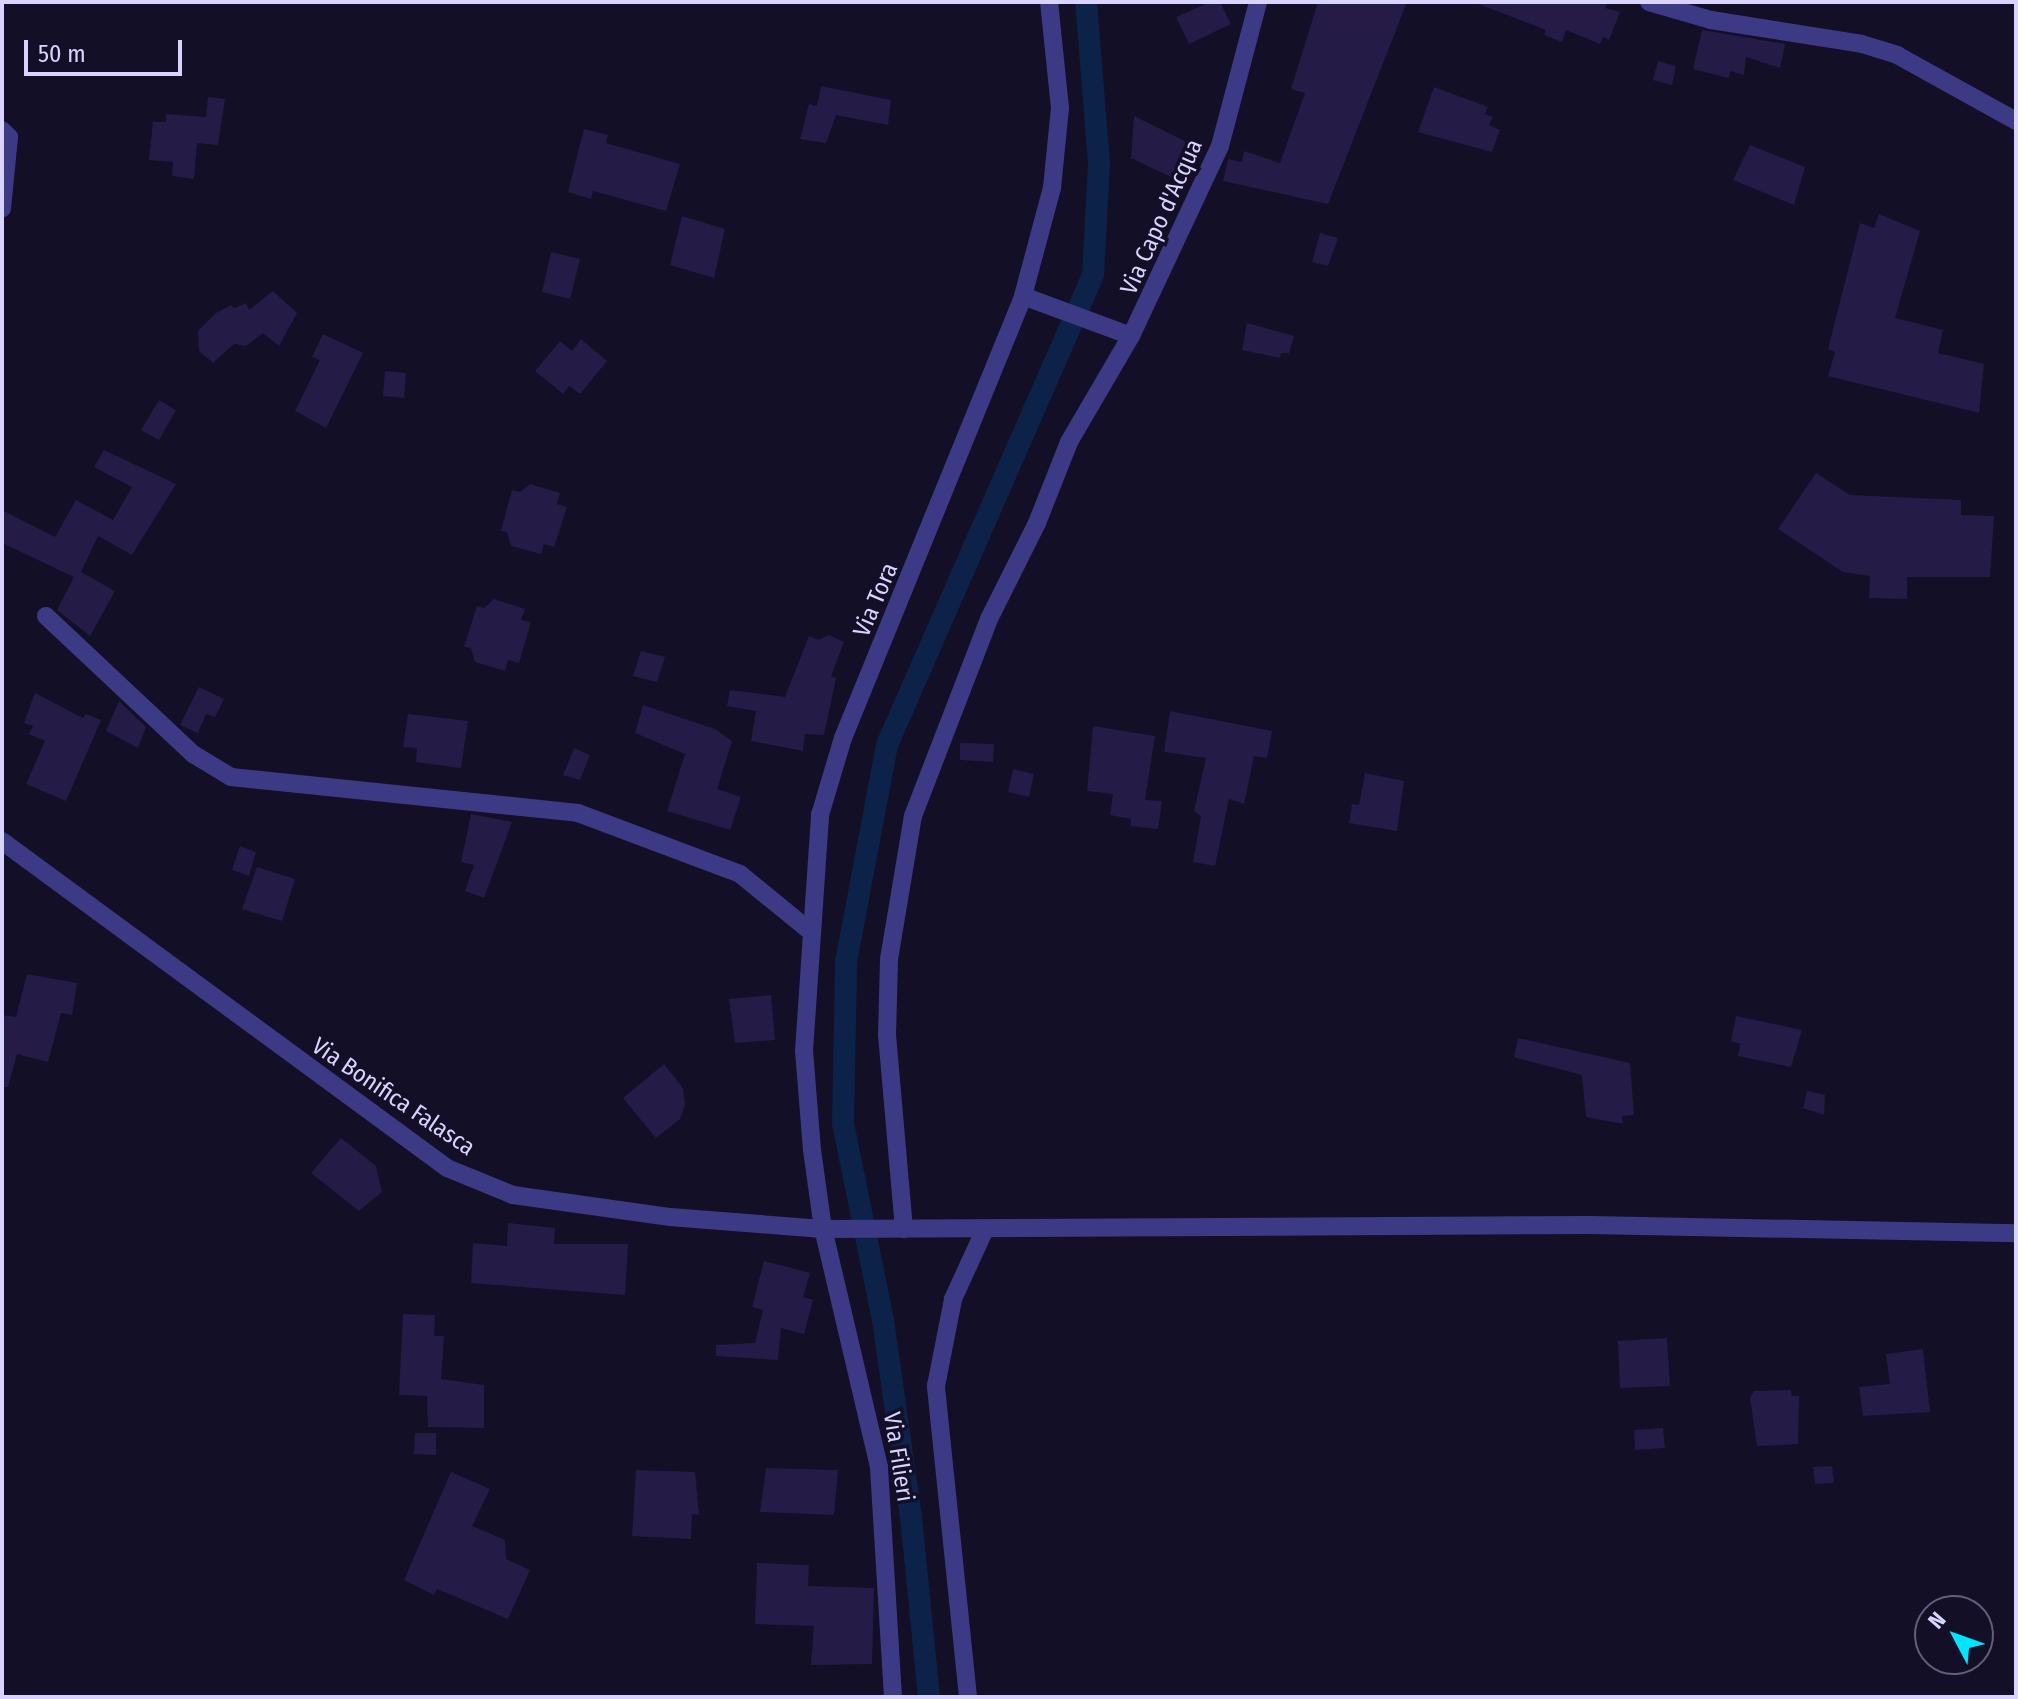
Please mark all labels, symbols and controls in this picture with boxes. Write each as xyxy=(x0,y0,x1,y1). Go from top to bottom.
scale bar xyxy=(28,24,186,74)
text: 50 m xyxy=(38,40,86,68)
street label: Via Capo d'Acqua xyxy=(1115,135,1209,299)
street label: Via Tora xyxy=(848,559,904,641)
street label: Via Bonifica Falasca xyxy=(306,1032,480,1162)
street label: Via Filieri xyxy=(877,1410,919,1504)
north arrow xyxy=(1914,1595,1994,1675)
text: N xyxy=(1923,1606,1952,1634)

